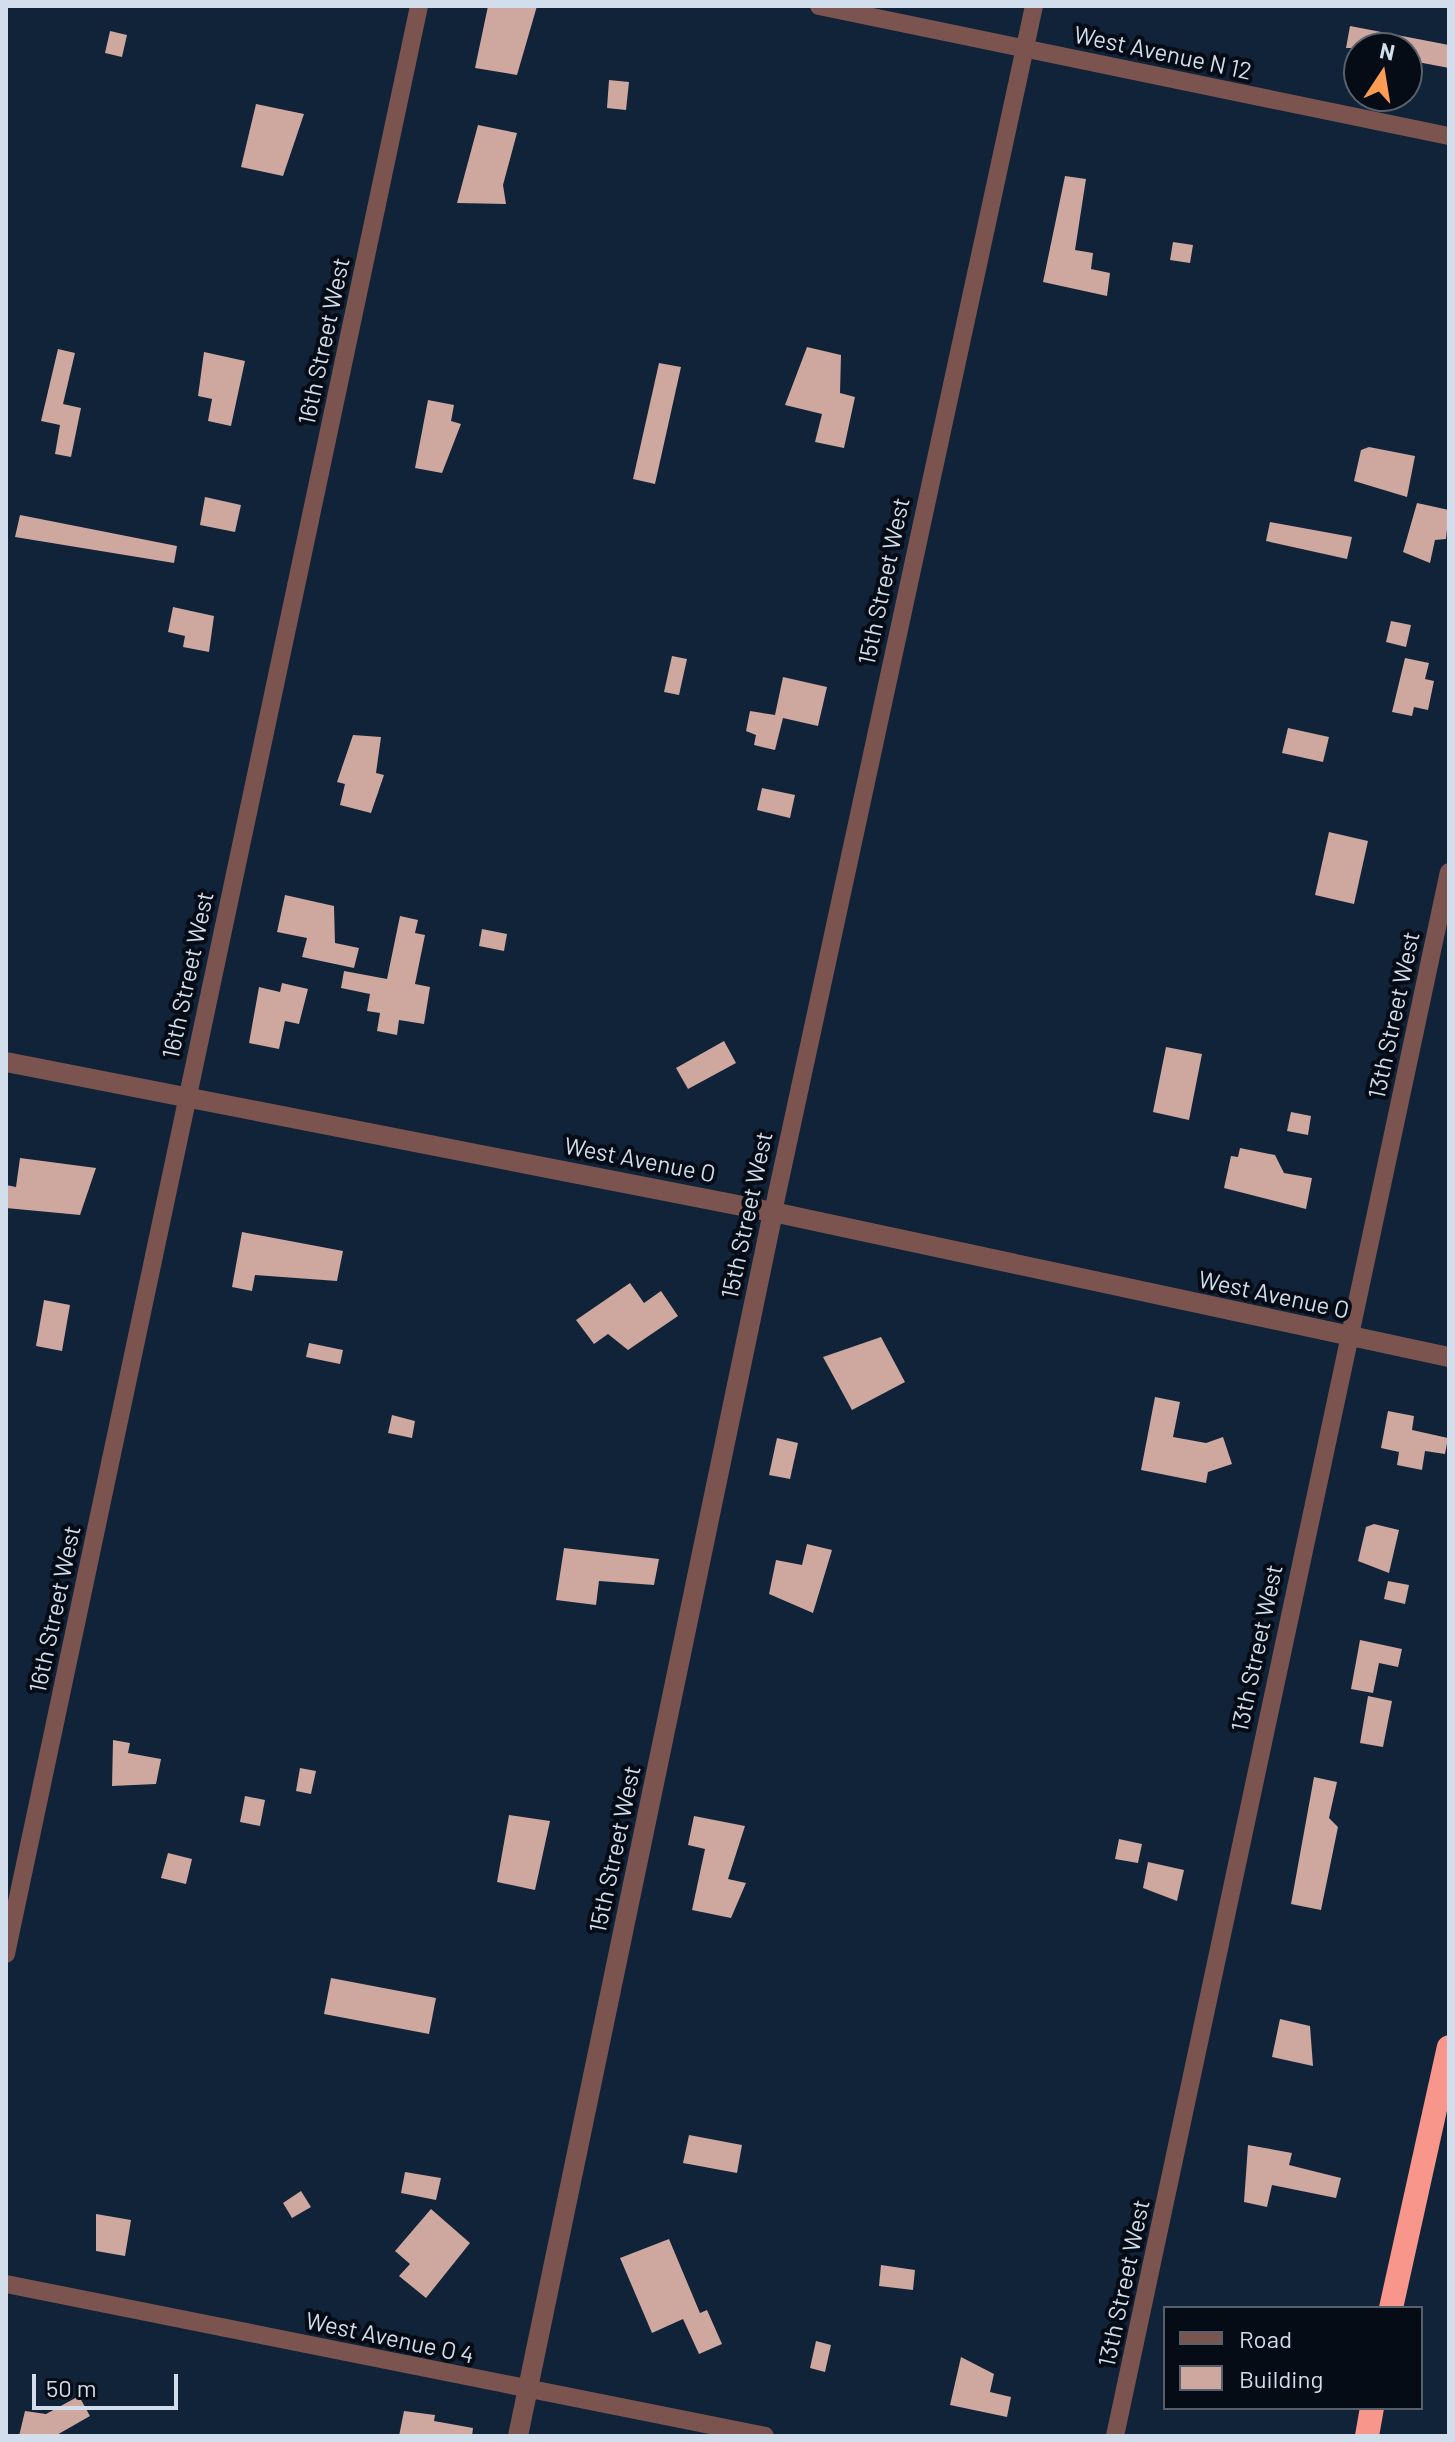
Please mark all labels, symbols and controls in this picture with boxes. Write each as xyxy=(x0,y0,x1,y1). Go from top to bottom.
street label: West Avenue N 12 xyxy=(1072,19,1254,85)
north arrow xyxy=(1343,32,1423,112)
text: N xyxy=(1378,36,1397,65)
street label: 16th Street West xyxy=(291,255,355,427)
street label: 15th Street West xyxy=(851,495,915,667)
street label: 16th Street West xyxy=(155,889,219,1061)
street label: 13th Street West xyxy=(1361,929,1425,1101)
street label: 15th Street West xyxy=(714,1129,778,1301)
street label: West Avenue O xyxy=(562,1130,718,1188)
street label: West Avenue O xyxy=(1196,1264,1352,1324)
street label: 16th Street West xyxy=(22,1523,86,1695)
street label: 13th Street West xyxy=(1224,1562,1288,1734)
street label: 15th Street West xyxy=(582,1763,646,1935)
street label: 13th Street West xyxy=(1091,2197,1155,2369)
street label: West Avenue O 4 xyxy=(303,2305,477,2369)
legend xyxy=(1163,2306,1423,2410)
text: Road xyxy=(1239,2324,1292,2353)
scale bar xyxy=(36,2358,182,2408)
text: Building xyxy=(1239,2364,1323,2393)
text: 50 m xyxy=(46,2373,97,2402)

